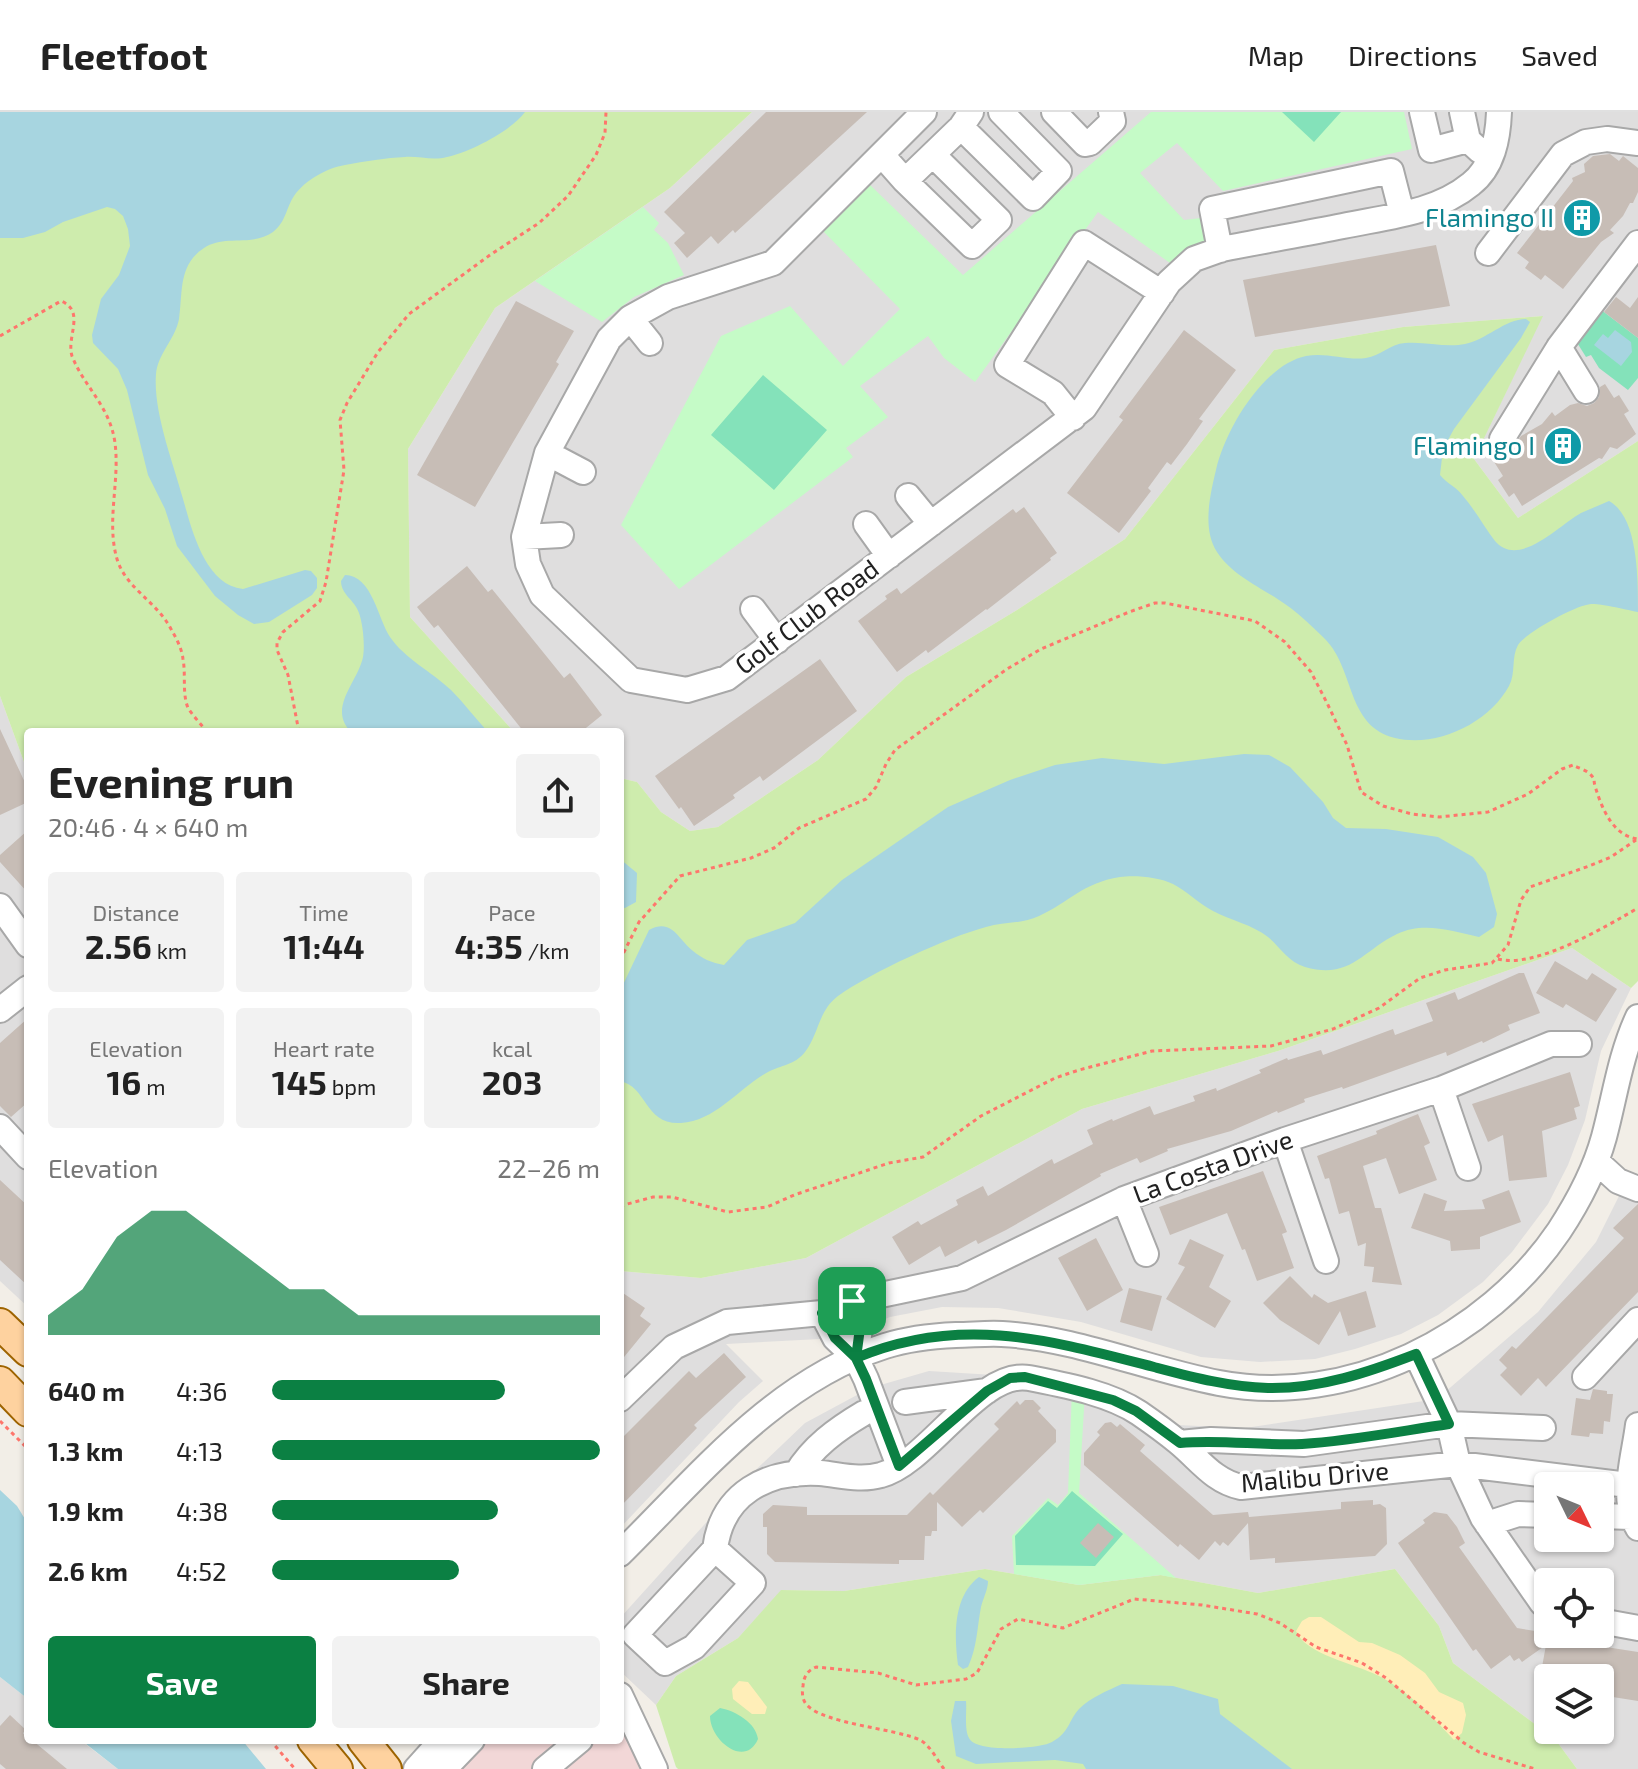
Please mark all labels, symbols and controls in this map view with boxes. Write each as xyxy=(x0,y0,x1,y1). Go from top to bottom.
text: Fleetfoot xyxy=(40,32,208,78)
text: Map xyxy=(1248,38,1304,72)
text: Directions xyxy=(1348,38,1477,72)
text: Saved xyxy=(1521,38,1598,72)
building icon: Flamingo II xyxy=(1561,197,1603,239)
place label: Flamingo II xyxy=(1425,201,1554,232)
building icon: Flamingo I xyxy=(1542,425,1584,467)
place label: Flamingo I xyxy=(1413,429,1535,460)
street label: Golf Club Road xyxy=(728,552,884,680)
text: Evening run xyxy=(48,754,294,807)
button: share xyxy=(516,754,600,838)
text: 20:46 · 4 × 640 m xyxy=(48,811,248,842)
text: Distance xyxy=(93,899,179,925)
text: Time xyxy=(299,899,349,925)
text: Pace xyxy=(488,899,536,925)
text: 2.56 xyxy=(85,925,152,966)
text: 11:44 xyxy=(283,925,365,966)
text: 4:35 xyxy=(454,925,523,966)
text: km xyxy=(152,937,187,963)
text: /km xyxy=(523,937,570,963)
text: Elevation xyxy=(89,1035,183,1061)
text: Heart rate xyxy=(273,1035,375,1061)
text: kcal xyxy=(492,1035,532,1061)
text: 16 xyxy=(107,1061,141,1102)
text: 145 xyxy=(272,1061,327,1102)
text: 203 xyxy=(482,1061,542,1102)
text: m xyxy=(141,1073,165,1099)
text: bpm xyxy=(327,1073,376,1099)
street label: La Costa Drive xyxy=(1128,1122,1297,1209)
text: Elevation xyxy=(48,1152,158,1183)
text: 22–26 m xyxy=(497,1152,600,1183)
pin xyxy=(818,1267,886,1335)
icon: arrive xyxy=(830,1279,874,1323)
text: 640 m xyxy=(48,1375,125,1406)
text: 4:36 xyxy=(176,1375,227,1406)
text: 1.3 km xyxy=(48,1435,123,1466)
text: 4:13 xyxy=(176,1435,223,1466)
street label: Malibu Drive xyxy=(1240,1454,1390,1497)
north arrow xyxy=(1534,1472,1614,1552)
map controls xyxy=(1534,1472,1614,1744)
text: 1.9 km xyxy=(48,1495,124,1526)
text: 4:38 xyxy=(176,1495,228,1526)
text: 2.6 km xyxy=(48,1555,128,1586)
text: 4:52 xyxy=(176,1555,227,1586)
button: locate xyxy=(1534,1568,1614,1648)
button: Save xyxy=(48,1636,316,1728)
button: Share xyxy=(332,1636,600,1728)
button: layers xyxy=(1534,1664,1614,1744)

